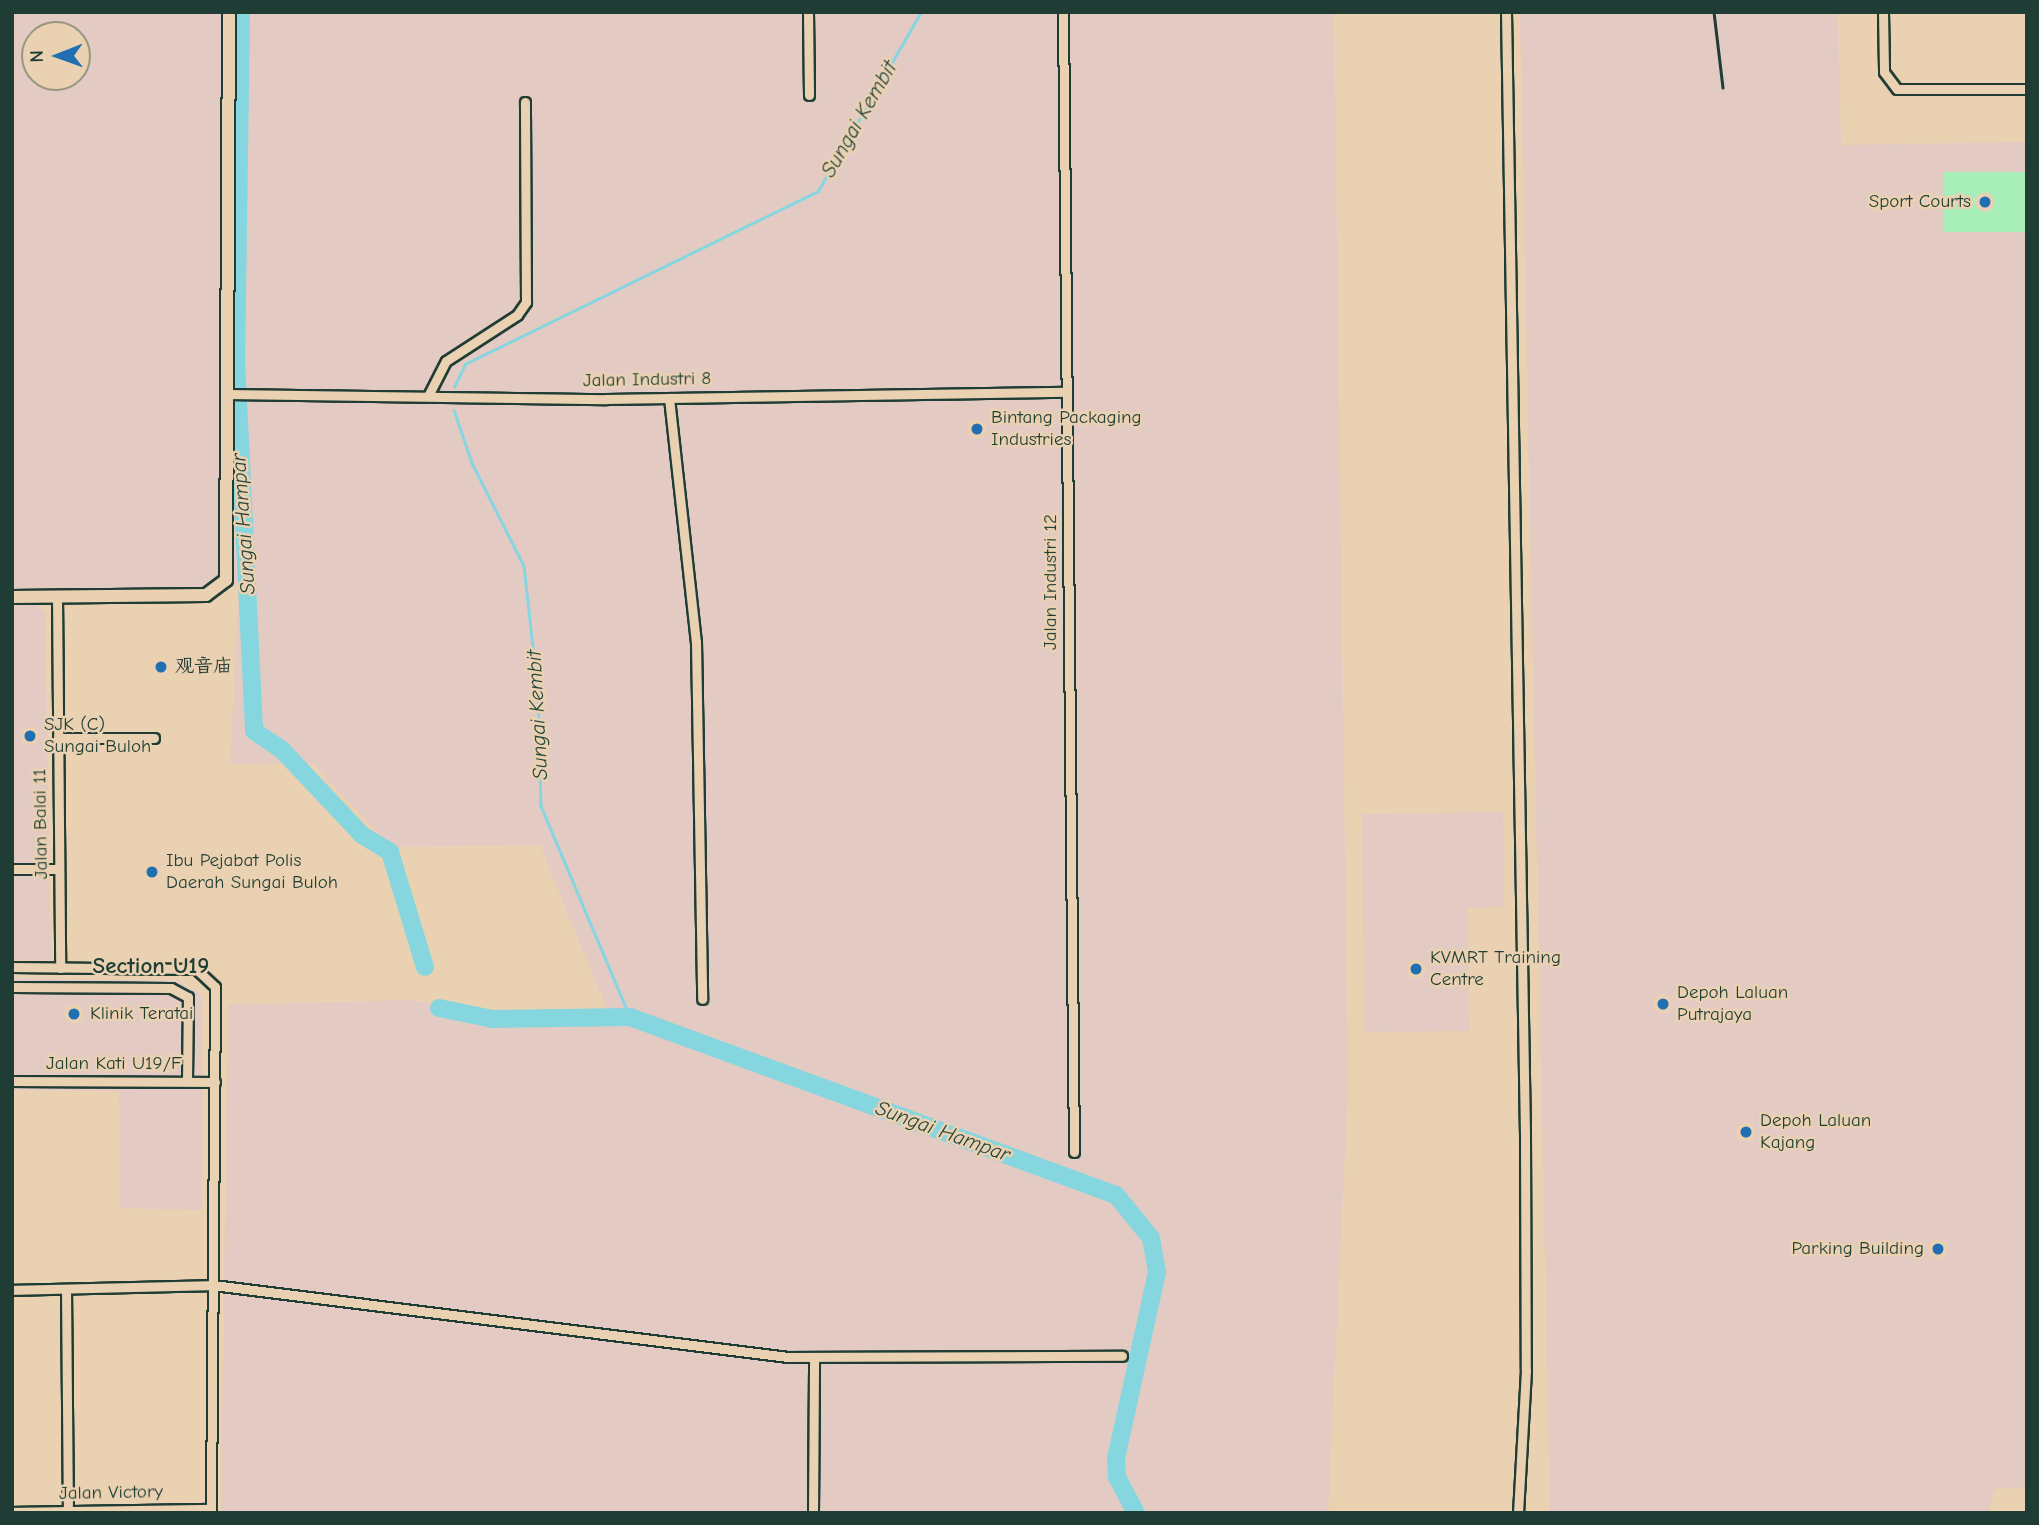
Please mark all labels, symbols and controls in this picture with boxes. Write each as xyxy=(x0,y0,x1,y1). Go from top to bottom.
north arrow xyxy=(21,21,91,91)
text: N xyxy=(26,50,48,63)
water label: Sungai Kembit xyxy=(816,56,902,182)
place label: Sport Courts xyxy=(1869,191,1971,213)
marker: Sport Courts xyxy=(1977,194,1993,210)
street label: Jalan Industri 8 xyxy=(583,367,711,393)
place label: Bintang Packaging Industries xyxy=(991,407,1142,451)
marker: Bintang Packaging Industries xyxy=(969,421,985,437)
water label: Sungai Hampar xyxy=(225,453,261,595)
street label: Jalan Industri 12 xyxy=(1040,514,1062,650)
water label: Sungai Kembit xyxy=(521,649,553,781)
place label: 观音庙 xyxy=(175,656,232,678)
marker: 观音庙 xyxy=(153,659,169,675)
place label: SJK (C) Sungai Buloh xyxy=(44,714,151,758)
marker: SJK (C) Sungai Buloh xyxy=(22,728,38,744)
street label: Jalan Balai 11 xyxy=(29,769,53,879)
place label: Ibu Pejabat Polis Daerah Sungai Buloh xyxy=(166,850,338,894)
marker: Ibu Pejabat Polis Daerah Sungai Buloh xyxy=(144,864,160,880)
place label: KVMRT Training Centre xyxy=(1430,947,1561,991)
district label: Section U19 xyxy=(93,952,209,980)
marker: KVMRT Training Centre xyxy=(1408,961,1424,977)
place label: Depoh Laluan Putrajaya xyxy=(1677,982,1788,1026)
marker: Depoh Laluan Putrajaya xyxy=(1655,996,1671,1012)
place label: Klinik Teratai xyxy=(90,1003,193,1025)
marker: Klinik Teratai xyxy=(64,1004,84,1024)
street label: Jalan Kati U19/F xyxy=(46,1053,182,1075)
water label: Sungai Hampar xyxy=(872,1095,1014,1167)
place label: Depoh Laluan Kajang xyxy=(1760,1110,1871,1154)
marker: Depoh Laluan Kajang xyxy=(1738,1124,1754,1140)
place label: Parking Building xyxy=(1791,1238,1924,1260)
marker: Parking Building xyxy=(1930,1241,1946,1257)
street label: Jalan Victory xyxy=(59,1481,163,1505)

